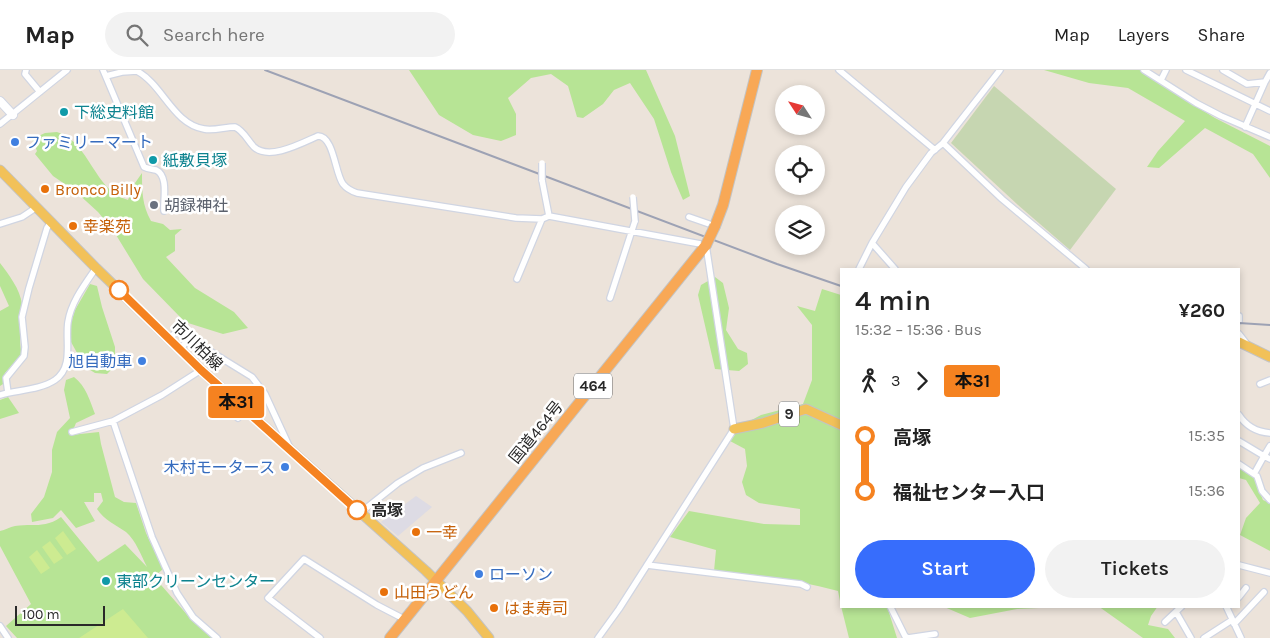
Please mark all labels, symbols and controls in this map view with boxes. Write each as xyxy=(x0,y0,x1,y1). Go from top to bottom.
search box xyxy=(105,12,455,57)
text: Map xyxy=(25,21,75,49)
icon: search xyxy=(123,21,151,49)
text: Search here xyxy=(163,24,265,46)
text: Map xyxy=(1054,24,1090,46)
text: Layers xyxy=(1118,24,1170,46)
text: Share xyxy=(1198,24,1245,46)
north arrow xyxy=(775,85,825,135)
map controls xyxy=(775,85,825,255)
place label: 下総史料館 xyxy=(74,103,154,122)
marker: 下総史料館 xyxy=(58,106,70,118)
place label: ファミリーマート xyxy=(25,133,153,152)
marker: ファミリーマート xyxy=(9,136,21,148)
button: locate xyxy=(775,145,825,195)
place label: 紙敷貝塚 xyxy=(163,151,227,170)
marker: 紙敷貝塚 xyxy=(147,154,159,166)
place label: Bronco Billy xyxy=(55,180,142,199)
marker: Bronco Billy xyxy=(39,183,51,195)
place label: 胡録神社 xyxy=(164,196,228,215)
marker: 胡録神社 xyxy=(148,199,160,211)
button: layers xyxy=(775,205,825,255)
place label: 幸楽苑 xyxy=(83,217,131,236)
marker: 幸楽苑 xyxy=(67,220,79,232)
unlabelled marker xyxy=(109,280,129,300)
text: 4 min xyxy=(855,284,931,317)
text: ¥260 xyxy=(1179,300,1225,322)
street label: 市川柏線 xyxy=(167,316,227,374)
text: 15:32 – 15:36 · Bus xyxy=(855,320,982,339)
place label: 旭自動車 xyxy=(68,352,132,371)
marker: 旭自動車 xyxy=(136,355,148,367)
icon: walk xyxy=(855,367,883,395)
icon: forward xyxy=(908,367,936,395)
text: 本31 xyxy=(954,370,990,392)
text: 3 xyxy=(891,371,900,390)
road number: 464 xyxy=(574,374,612,398)
line badge: 本31 xyxy=(207,386,265,418)
text: 本31 xyxy=(218,391,254,413)
street label: 国道464号 xyxy=(505,397,567,467)
road number: 9 xyxy=(779,402,799,426)
text: 15:35 xyxy=(1189,426,1225,445)
text: 高塚 xyxy=(893,427,931,449)
place label: 木村モータース xyxy=(164,458,275,477)
marker: 木村モータース xyxy=(279,461,291,473)
text: 15:36 xyxy=(1188,481,1225,500)
text: 福祉センター入口 xyxy=(893,482,1045,504)
marker: 高塚 xyxy=(347,500,367,520)
place label: 高塚 xyxy=(371,501,403,520)
place label: 一幸 xyxy=(426,523,458,542)
marker: 一幸 xyxy=(410,526,422,538)
button: Start xyxy=(855,540,1035,598)
button: Tickets xyxy=(1045,540,1225,598)
place label: ローソン xyxy=(489,565,553,584)
marker: ローソン xyxy=(473,568,485,580)
place label: 東部クリーンセンター xyxy=(116,572,275,591)
marker: 東部クリーンセンター xyxy=(100,575,112,587)
place label: 山田うどん xyxy=(394,583,474,602)
marker: 山田うどん xyxy=(378,586,390,598)
place label: はま寿司 xyxy=(504,599,568,618)
marker: はま寿司 xyxy=(488,602,500,614)
scale bar xyxy=(15,603,105,626)
text: 100 m xyxy=(22,606,60,623)

